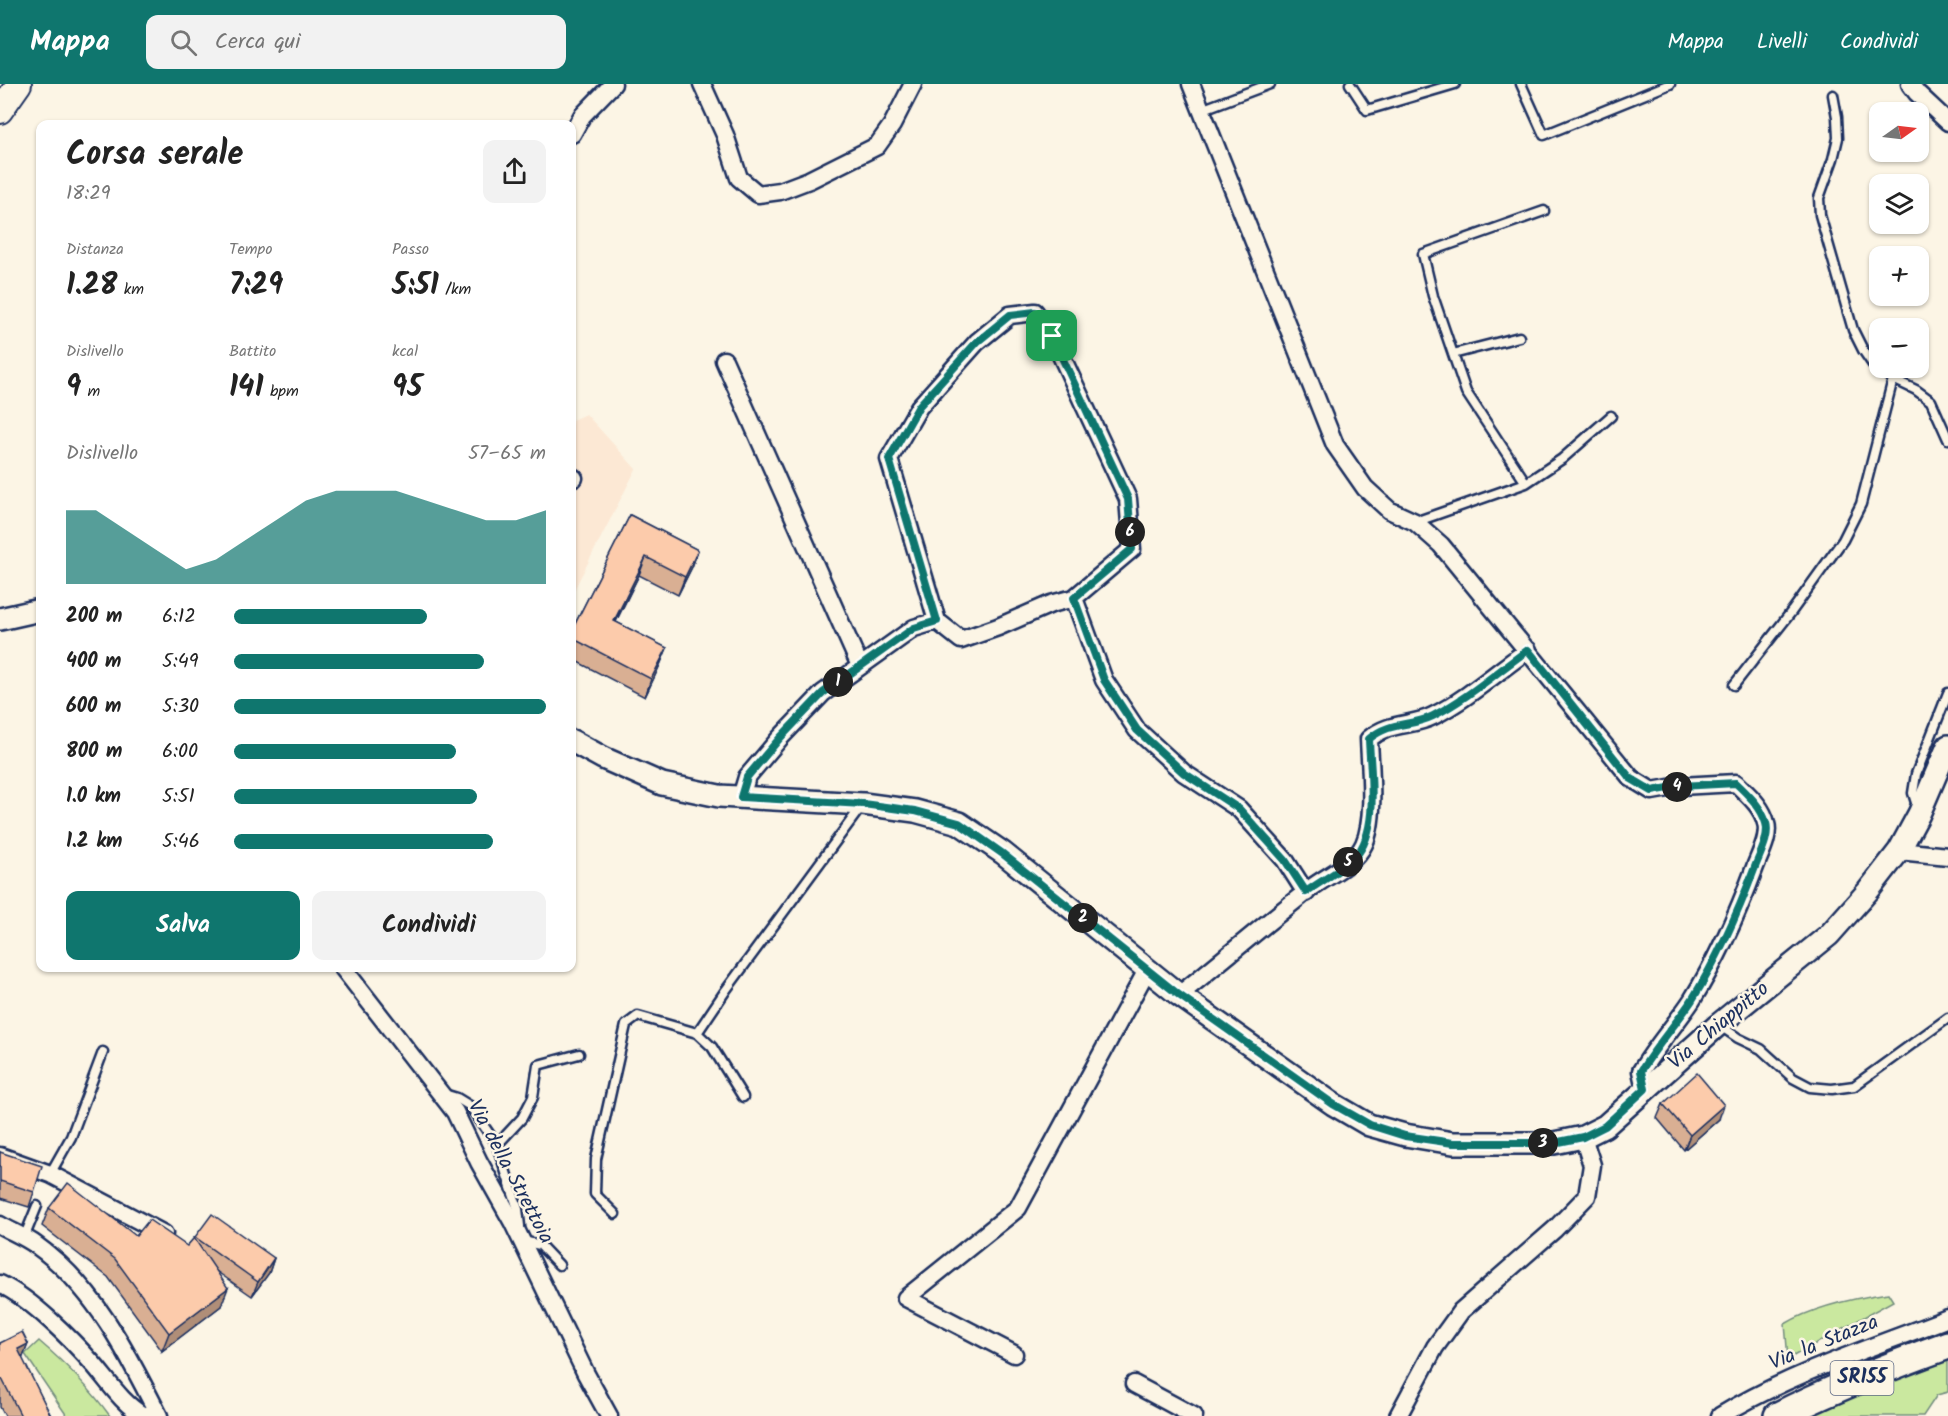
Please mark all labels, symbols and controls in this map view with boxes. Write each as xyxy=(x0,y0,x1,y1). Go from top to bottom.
search box xyxy=(146,15,566,69)
text: Mappa xyxy=(30,20,110,65)
text: Cerca qui xyxy=(215,25,300,60)
icon: search xyxy=(167,26,200,59)
text: Mappa xyxy=(1667,26,1724,59)
text: Livelli xyxy=(1757,26,1807,59)
text: Condividi xyxy=(1840,26,1918,59)
north arrow xyxy=(1869,102,1929,162)
map controls xyxy=(1869,102,1929,378)
text: Corsa serale xyxy=(66,129,243,182)
button: share xyxy=(483,140,546,203)
button: layers xyxy=(1869,174,1929,234)
text: 18:29 xyxy=(66,178,111,210)
text: Distanza xyxy=(66,237,124,262)
text: Tempo xyxy=(229,237,272,262)
text: Passo xyxy=(392,237,429,262)
button: + xyxy=(1869,246,1929,306)
text: 1.28 xyxy=(66,262,117,310)
text: 7:29 xyxy=(229,262,283,310)
text: 5:51 xyxy=(392,262,439,310)
text: km xyxy=(117,277,144,302)
text: /km xyxy=(439,277,471,302)
pin xyxy=(1026,310,1077,361)
button: − xyxy=(1869,318,1929,378)
icon: arrive xyxy=(1035,319,1068,352)
text: Dislivello xyxy=(66,339,124,364)
text: Battito xyxy=(229,339,276,364)
text: kcal xyxy=(392,339,418,364)
text: 9 xyxy=(66,364,81,412)
text: 141 xyxy=(229,364,263,412)
text: 95 xyxy=(392,364,422,412)
text: m xyxy=(81,379,100,404)
text: bpm xyxy=(263,379,299,404)
text: Dislivello xyxy=(66,438,138,470)
text: 57–65 m xyxy=(468,438,546,470)
pin: 6 xyxy=(1115,517,1145,547)
text: 6 xyxy=(1126,519,1134,544)
text: 200 m xyxy=(66,601,122,633)
text: 6:12 xyxy=(162,601,196,633)
text: 400 m xyxy=(66,646,122,678)
text: 5:49 xyxy=(162,646,198,678)
pin: 1 xyxy=(823,667,853,697)
text: 1 xyxy=(836,669,840,694)
text: 600 m xyxy=(66,691,121,723)
text: 5:30 xyxy=(162,691,199,723)
text: 800 m xyxy=(66,736,122,768)
text: 6:00 xyxy=(162,736,198,768)
pin: 4 xyxy=(1662,772,1692,802)
text: 4 xyxy=(1673,774,1681,799)
text: 1.0 km xyxy=(66,781,121,813)
text: 5:51 xyxy=(162,781,195,813)
text: 1.2 km xyxy=(66,826,122,858)
text: 5:46 xyxy=(162,826,200,858)
pin: 5 xyxy=(1333,847,1363,877)
text: 5 xyxy=(1344,849,1352,874)
button: Salva xyxy=(66,891,300,960)
button: Condividi xyxy=(312,891,546,960)
pin: 2 xyxy=(1068,903,1098,933)
text: 2 xyxy=(1078,905,1088,930)
street label: Via Chiappitto xyxy=(1661,974,1777,1078)
street label: Via della Strettoia xyxy=(458,1094,562,1250)
pin: 3 xyxy=(1528,1128,1558,1158)
text: 3 xyxy=(1539,1130,1547,1155)
street label: Via la Stazza xyxy=(1764,1306,1884,1380)
road number: SR155 xyxy=(1830,1361,1894,1395)

